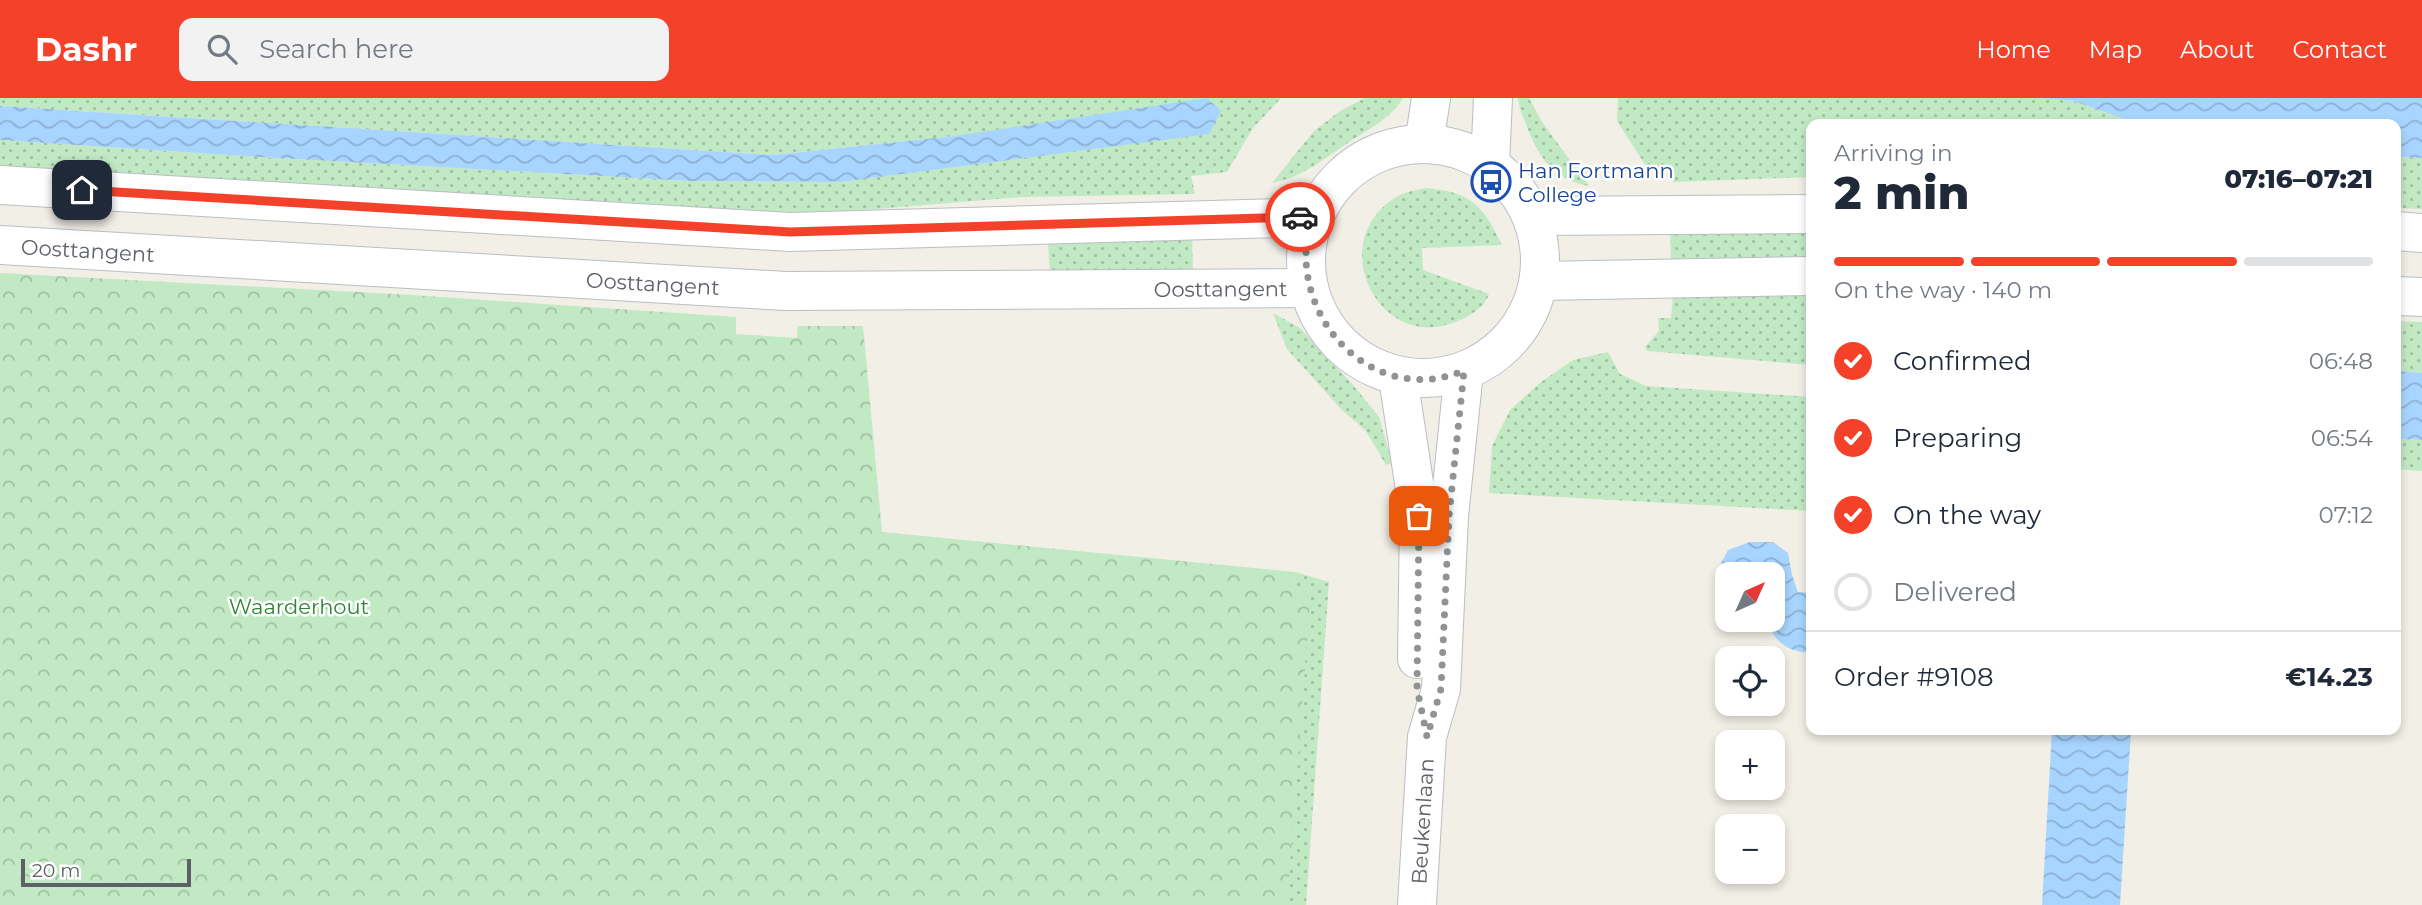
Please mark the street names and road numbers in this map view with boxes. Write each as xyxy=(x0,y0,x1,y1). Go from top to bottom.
street label: Oosttangent xyxy=(20,234,155,267)
street label: Oosttangent xyxy=(585,267,720,300)
street label: Oosttangent xyxy=(1154,276,1288,301)
street label: Beukenlaan xyxy=(1406,757,1438,885)

